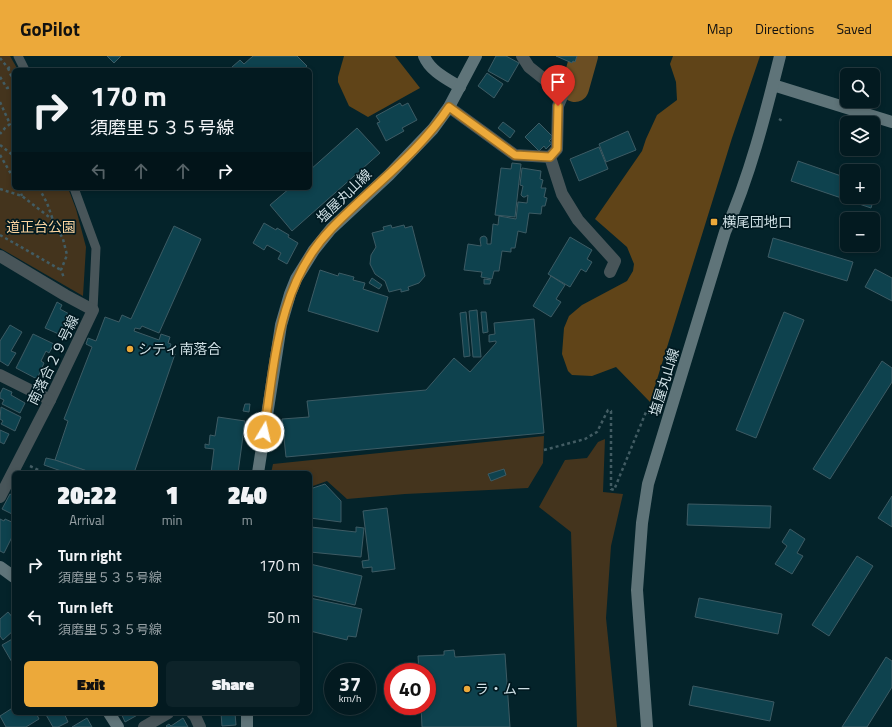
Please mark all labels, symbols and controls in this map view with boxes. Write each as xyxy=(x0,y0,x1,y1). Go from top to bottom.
text: GoPilot xyxy=(20,14,80,43)
text: Map xyxy=(707,18,733,39)
text: Directions xyxy=(755,18,814,39)
text: Saved xyxy=(836,18,872,39)
pin xyxy=(541,65,575,106)
map controls xyxy=(840,68,880,252)
button: search xyxy=(840,68,880,108)
icon: arrive xyxy=(547,71,569,93)
text: 170 m xyxy=(90,74,167,117)
icon: right xyxy=(24,84,76,136)
text: 須磨里５３５号線 xyxy=(90,114,234,141)
button: layers xyxy=(840,116,880,156)
icon: left xyxy=(88,160,110,182)
icon: ahead xyxy=(130,160,152,182)
icon: ahead xyxy=(172,160,194,182)
icon: right xyxy=(214,160,236,182)
street label: 塩屋丸山線 xyxy=(311,164,376,228)
button: + xyxy=(840,164,880,204)
place label: 横尾団地口 xyxy=(722,211,792,232)
button: − xyxy=(840,212,880,252)
park label: 道正台公園 xyxy=(6,216,76,237)
marker: 横尾団地口 xyxy=(709,217,719,227)
street label: 南落合２９号線 xyxy=(22,311,83,408)
place label: シティ南落合 xyxy=(138,338,221,359)
marker: シティ南落合 xyxy=(125,344,135,354)
street label: 塩屋丸山線 xyxy=(643,345,684,418)
position arrow xyxy=(243,411,285,453)
text: 20:22 xyxy=(57,477,117,513)
text: 1 xyxy=(165,477,179,513)
text: 240 xyxy=(227,477,267,513)
text: Arrival xyxy=(69,510,104,530)
text: min xyxy=(162,510,182,530)
text: m xyxy=(242,510,253,530)
text: Turn right xyxy=(58,544,122,567)
icon: right xyxy=(24,554,46,576)
text: 170 m xyxy=(259,554,300,577)
text: 須磨里５３５号線 xyxy=(58,567,162,587)
text: Turn left xyxy=(58,596,113,619)
icon: left xyxy=(24,606,46,628)
text: 50 m xyxy=(267,606,300,629)
text: 須磨里５３５号線 xyxy=(58,619,162,639)
button: Exit xyxy=(24,661,158,707)
button: Share xyxy=(166,661,300,707)
speed limit sign: 40 xyxy=(384,663,436,715)
text: 37 xyxy=(339,668,361,699)
place label: ラ・ムー xyxy=(475,678,531,699)
marker: ラ・ムー xyxy=(462,684,472,694)
text: km/h xyxy=(339,691,361,706)

